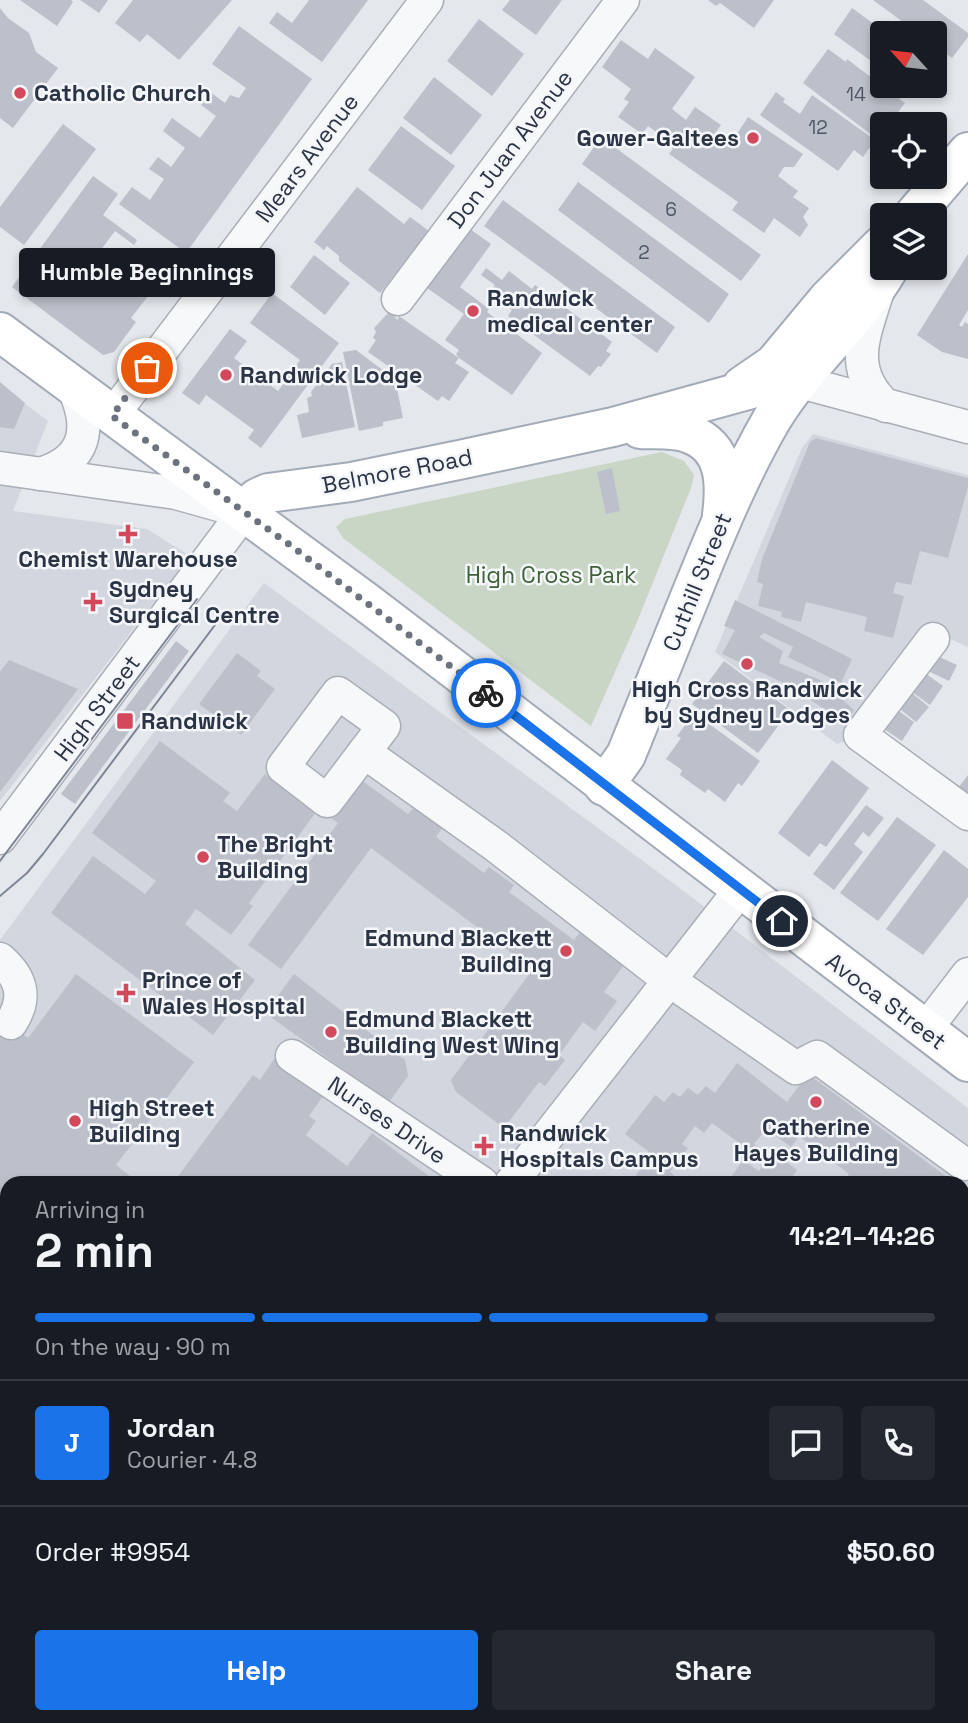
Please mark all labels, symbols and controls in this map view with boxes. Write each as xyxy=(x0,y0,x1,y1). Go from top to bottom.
north arrow xyxy=(870,21,947,98)
map controls xyxy=(870,21,947,280)
street label: Don Juan Avenue xyxy=(441,64,579,234)
place label: Catholic Church xyxy=(34,78,211,108)
house number: 14 xyxy=(846,82,866,107)
marker: Catholic Church xyxy=(12,85,28,101)
street label: Mears Avenue xyxy=(249,87,365,229)
button: locate xyxy=(870,112,947,189)
house number: 12 xyxy=(808,115,828,140)
place label: Gower-Galtees xyxy=(576,123,739,153)
marker: Gower-Galtees xyxy=(745,130,761,146)
house number: 6 xyxy=(665,197,677,222)
button: layers xyxy=(870,203,947,280)
house number: 2 xyxy=(638,240,650,265)
callout: Humble Beginnings xyxy=(19,249,275,298)
text: Humble Beginnings xyxy=(40,257,254,287)
place label: Randwick medical center xyxy=(487,283,653,339)
marker: Randwick medical center xyxy=(465,303,481,319)
pin xyxy=(117,338,177,398)
icon: bag xyxy=(128,349,166,387)
place label: Randwick Lodge xyxy=(240,360,422,390)
marker: Randwick Lodge xyxy=(218,367,234,383)
street label: Belmore Road xyxy=(319,442,475,500)
street label: Cuthill Street xyxy=(656,508,738,656)
marker: Chemist Warehouse xyxy=(120,526,136,542)
place label: Chemist Warehouse xyxy=(18,544,238,574)
park label: High Cross Park xyxy=(466,560,636,590)
place label: Sydney Surgical Centre xyxy=(109,574,280,630)
marker: Sydney Surgical Centre xyxy=(83,592,103,612)
street label: High Street xyxy=(47,649,147,767)
marker: High Cross Randwick by Sydney Lodges xyxy=(739,656,755,672)
courier xyxy=(451,658,521,728)
icon: bike xyxy=(467,674,505,712)
place label: High Cross Randwick by Sydney Lodges xyxy=(632,674,862,730)
place label: Randwick xyxy=(141,706,248,736)
marker: Randwick xyxy=(115,711,135,731)
place label: The Bright Building xyxy=(217,829,333,885)
marker: The Bright Building xyxy=(195,849,211,865)
pin xyxy=(752,891,812,951)
icon: home xyxy=(763,902,801,940)
place label: Edmund Blackett Building xyxy=(365,923,552,979)
marker: Edmund Blackett Building xyxy=(558,943,574,959)
street label: Avoca Street xyxy=(820,946,952,1056)
place label: Prince of Wales Hospital xyxy=(142,965,305,1021)
marker: Prince of Wales Hospital xyxy=(116,983,136,1003)
place label: Edmund Blackett Building West Wing xyxy=(345,1004,559,1060)
marker: Edmund Blackett Building West Wing xyxy=(323,1024,339,1040)
street label: Nurses Drive xyxy=(322,1069,452,1171)
place label: High Street Building xyxy=(89,1093,215,1149)
marker: Catherine Hayes Building xyxy=(808,1094,824,1110)
place label: Catherine Hayes Building xyxy=(734,1112,898,1168)
marker: High Street Building xyxy=(67,1113,83,1129)
place label: Randwick Hospitals Campus xyxy=(500,1118,698,1174)
marker: Randwick Hospitals Campus xyxy=(474,1136,494,1156)
text: Arriving in xyxy=(35,1195,145,1225)
text: 14:21–14:26 xyxy=(789,1219,935,1253)
text: 2 min xyxy=(35,1222,154,1280)
text: On the way · 90 m xyxy=(35,1332,230,1362)
button: chat xyxy=(769,1406,843,1480)
button: phone xyxy=(861,1406,935,1480)
text: Jordan xyxy=(127,1411,215,1445)
text: J xyxy=(64,1426,80,1460)
text: Courier · 4.8 xyxy=(127,1445,257,1475)
text: Order #9954 xyxy=(35,1535,190,1569)
text: $50.60 xyxy=(847,1535,935,1569)
button: Help xyxy=(35,1630,478,1710)
button: Share xyxy=(492,1630,935,1710)

